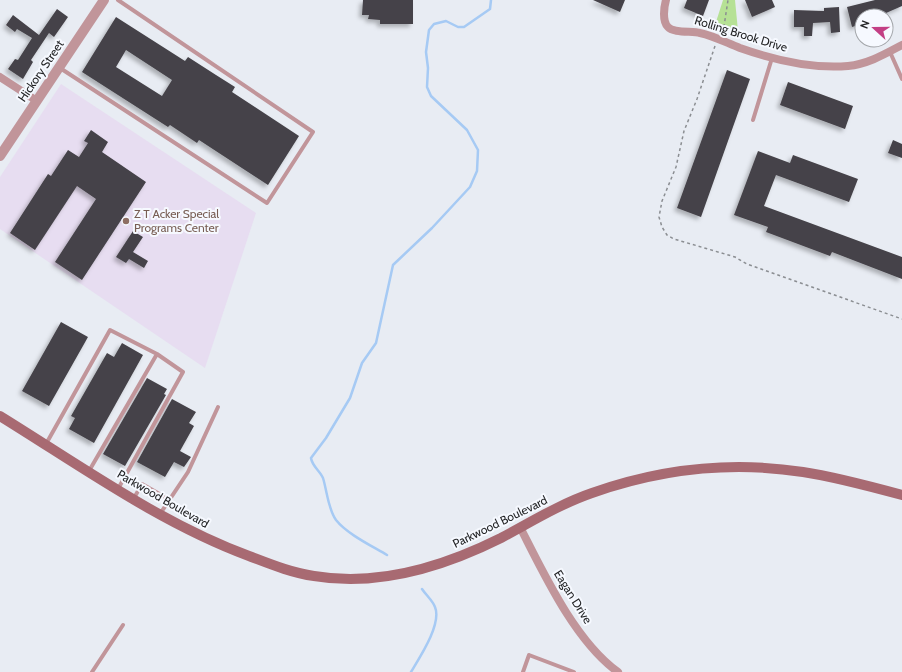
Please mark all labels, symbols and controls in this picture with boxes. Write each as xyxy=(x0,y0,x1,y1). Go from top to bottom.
north arrow xyxy=(854,8,894,48)
street label: Rolling Brook Drive xyxy=(693,12,789,55)
text: N xyxy=(857,18,873,31)
street label: Hickory Street xyxy=(14,37,67,105)
place label: Z T Acker Special Programs Center xyxy=(134,206,219,235)
marker: Z T Acker Special Programs Center xyxy=(121,216,131,226)
street label: Parkwood Boulevard xyxy=(115,466,212,531)
street label: Parkwood Boulevard xyxy=(450,492,550,551)
street label: Eagan Drive xyxy=(551,567,596,626)

